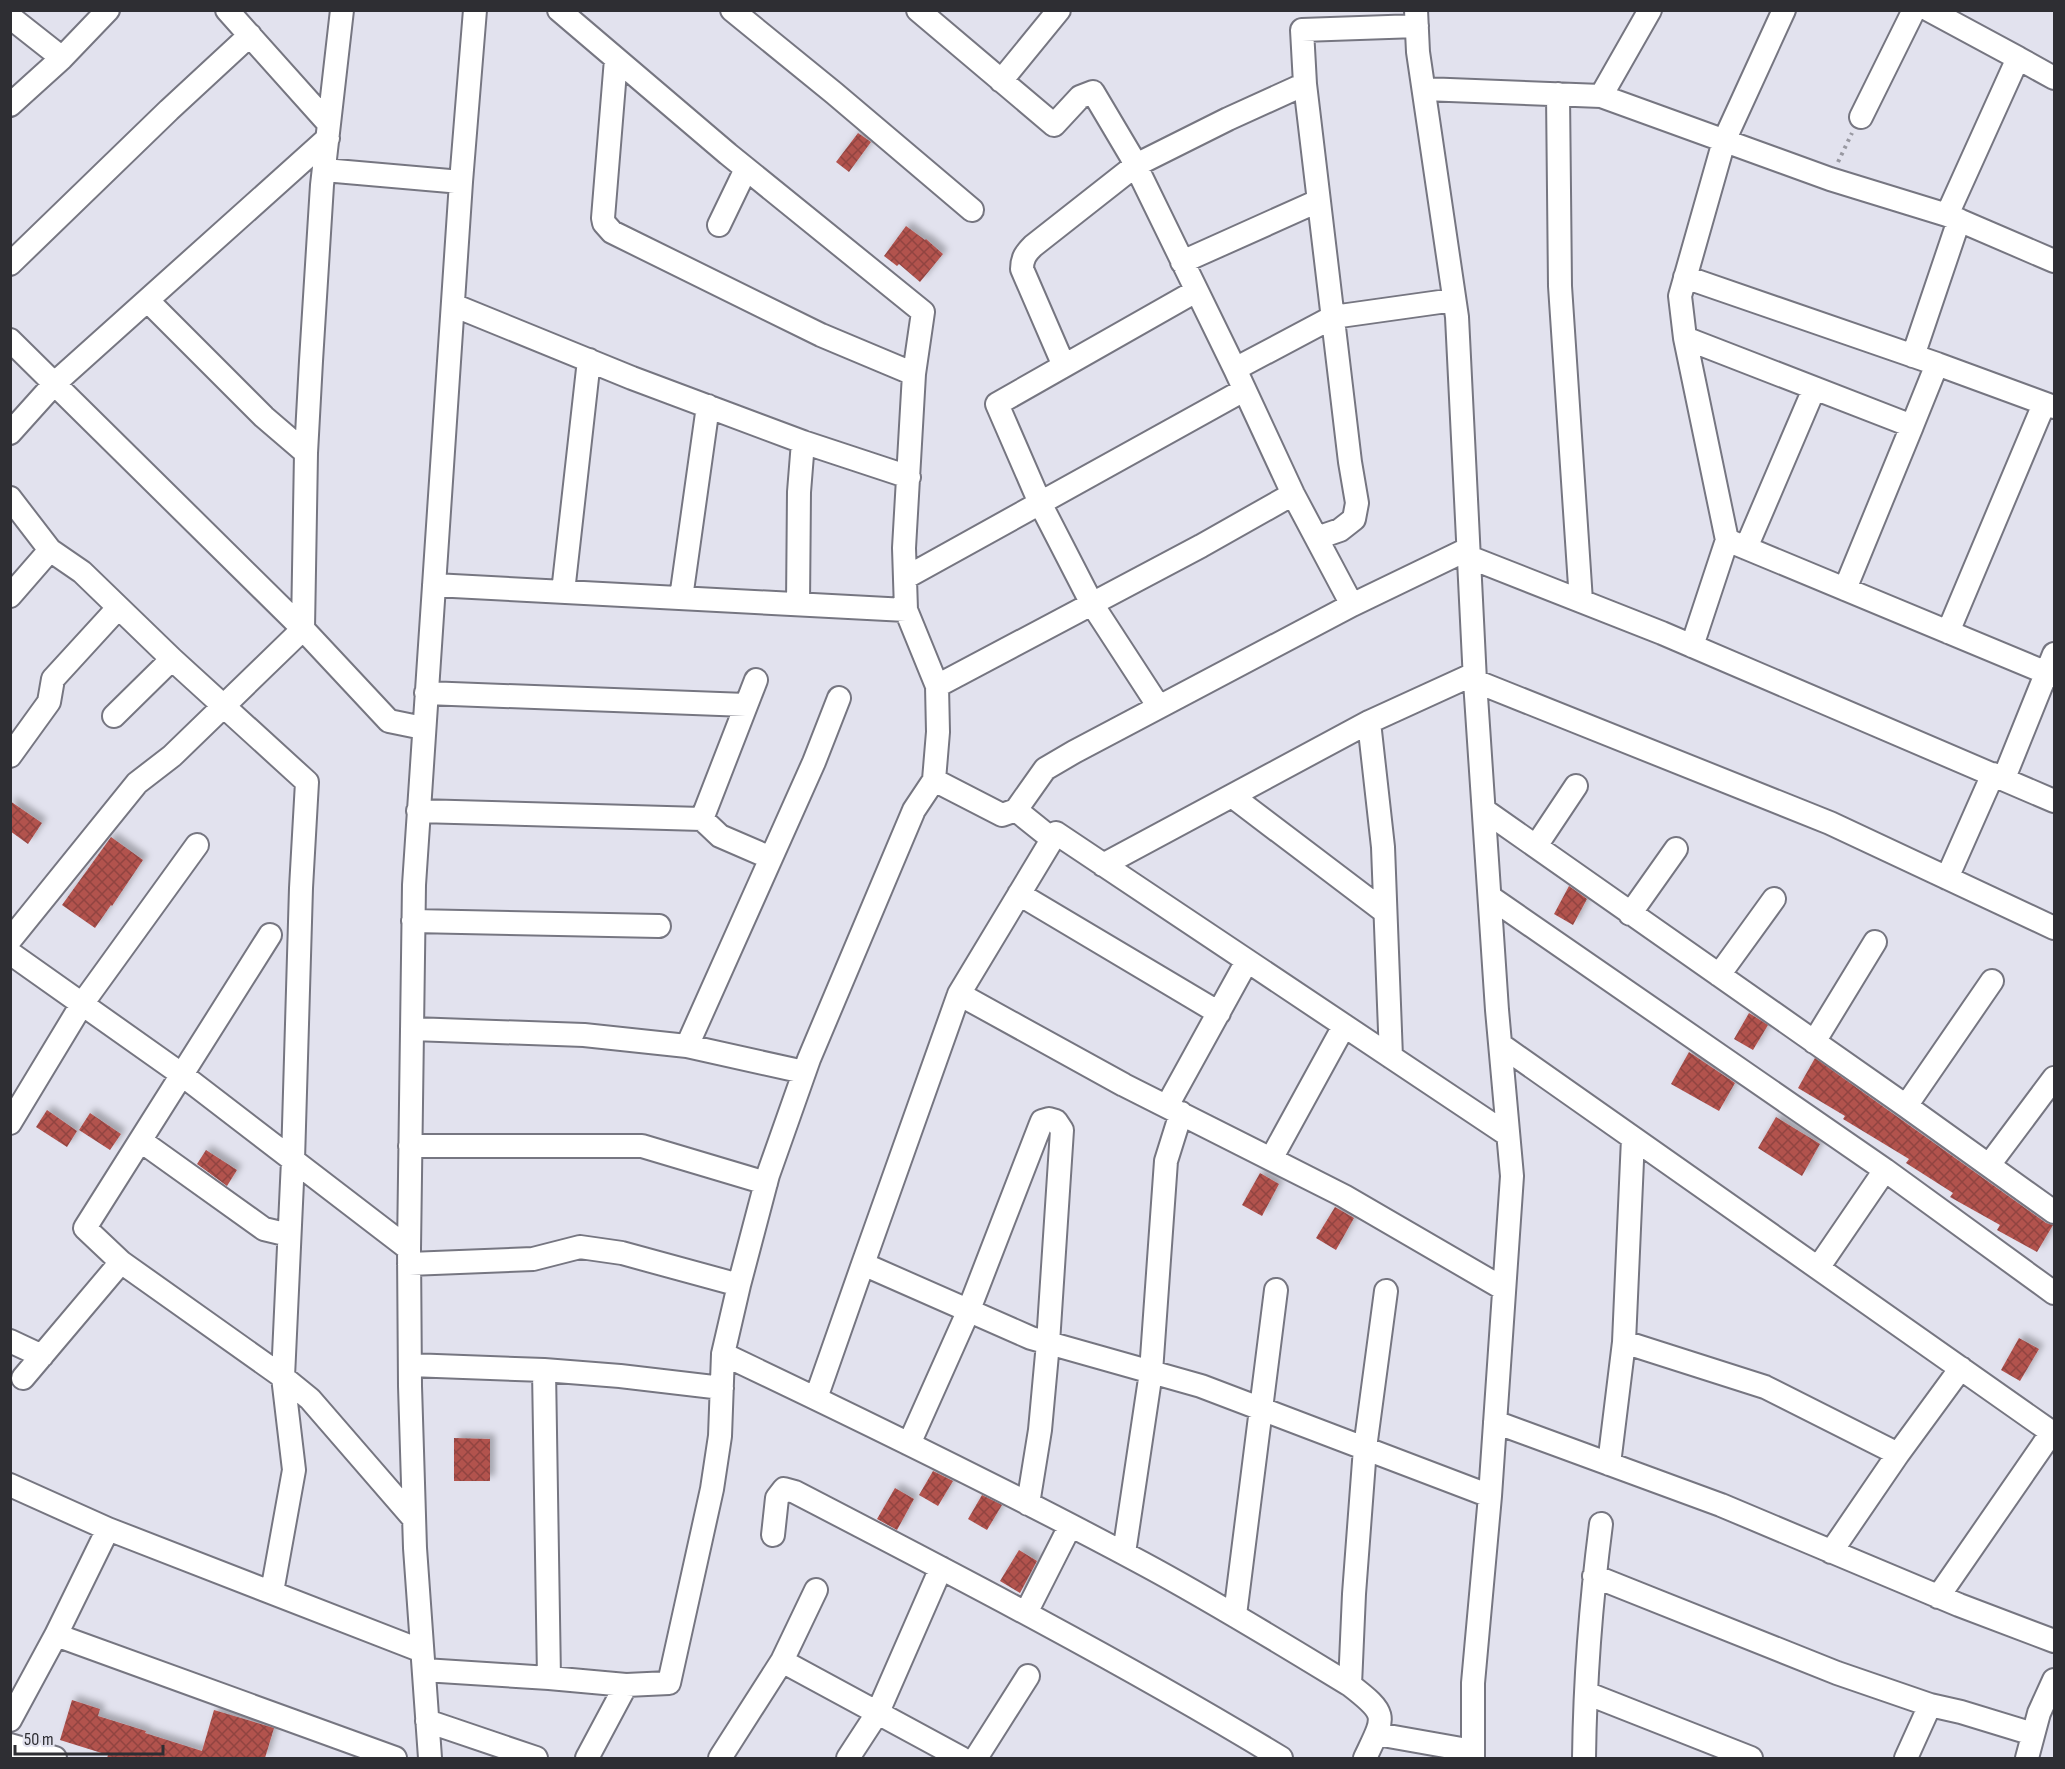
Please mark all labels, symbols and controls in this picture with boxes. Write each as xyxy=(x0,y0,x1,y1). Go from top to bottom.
scale bar xyxy=(15,1718,164,1756)
text: 50 m xyxy=(24,1729,54,1750)

